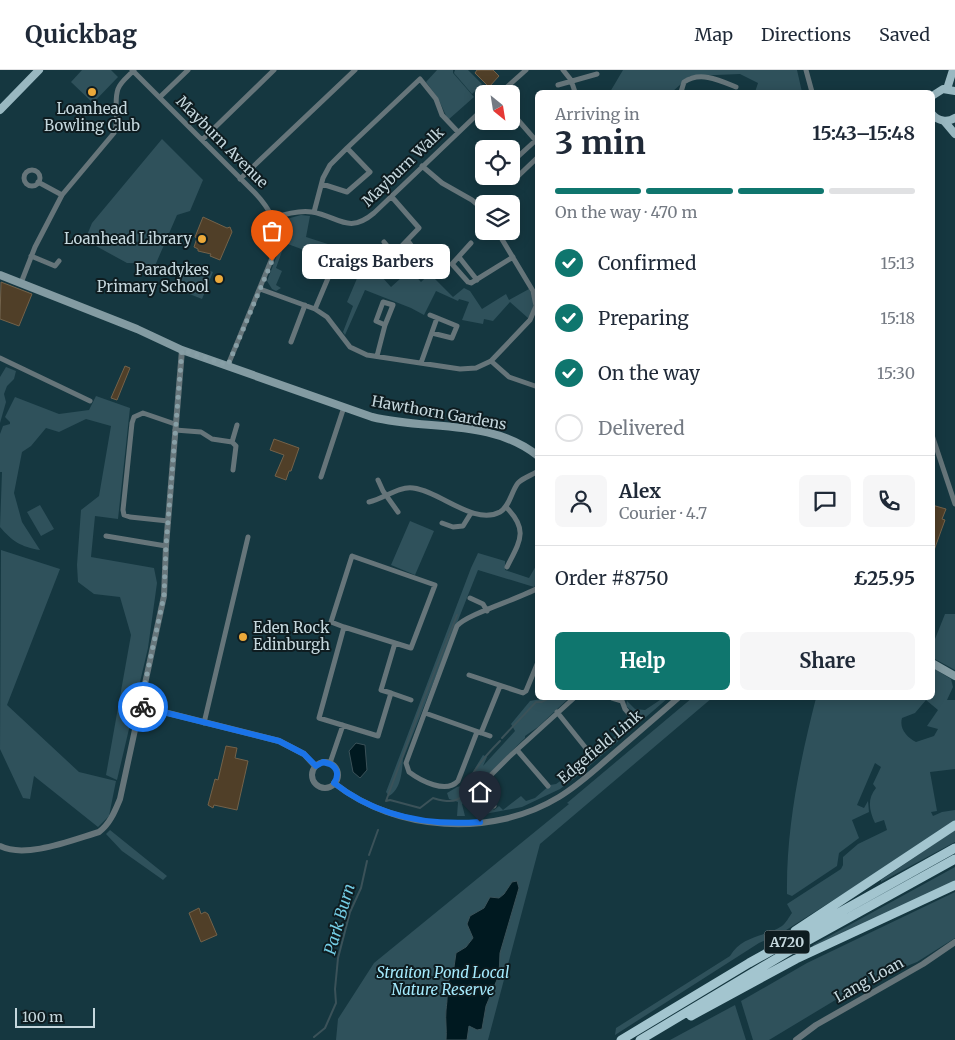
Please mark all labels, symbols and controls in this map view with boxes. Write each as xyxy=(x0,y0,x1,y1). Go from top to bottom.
text: Quickbag xyxy=(25,19,137,50)
text: Map xyxy=(695,23,733,46)
text: Directions xyxy=(761,23,851,46)
text: Saved xyxy=(879,23,930,46)
north arrow xyxy=(475,85,520,130)
map controls xyxy=(475,85,520,240)
marker: Loanhead Bowling Club xyxy=(86,86,98,98)
street label: Mayburn Avenue xyxy=(172,92,273,192)
place label: Loanhead Bowling Club xyxy=(44,99,140,135)
text: Arriving in xyxy=(555,104,640,124)
text: 15:43–15:48 xyxy=(812,121,915,145)
street label: Mayburn Walk xyxy=(358,122,448,210)
text: 3 min xyxy=(555,123,646,163)
button: locate xyxy=(475,140,520,185)
button: layers xyxy=(475,195,520,240)
text: On the way · 470 m xyxy=(555,202,697,222)
pin xyxy=(251,210,293,261)
icon: bag xyxy=(258,217,286,245)
place label: Loanhead Library xyxy=(64,229,192,248)
marker: Loanhead Library xyxy=(196,233,208,245)
callout: Craigs Barbers xyxy=(302,244,450,278)
icon: check xyxy=(555,249,583,277)
text: Craigs Barbers xyxy=(318,251,434,271)
text: Confirmed xyxy=(598,251,696,275)
text: 15:13 xyxy=(880,253,915,273)
place label: Paradykes Primary School xyxy=(97,260,209,296)
marker: Paradykes Primary School xyxy=(213,273,225,285)
icon: check xyxy=(555,304,583,332)
text: Preparing xyxy=(598,306,689,330)
text: 15:18 xyxy=(880,308,915,328)
icon: check xyxy=(555,359,583,387)
text: On the way xyxy=(598,361,700,385)
text: 15:30 xyxy=(877,363,915,383)
street label: Hawthorn Gardens xyxy=(370,391,508,434)
text: Delivered xyxy=(598,416,685,440)
button: person xyxy=(555,475,607,527)
button: chat xyxy=(799,475,851,527)
button: phone xyxy=(863,475,915,527)
text: Alex xyxy=(619,479,661,503)
text: Courier · 4.7 xyxy=(619,503,707,523)
text: Order #8750 xyxy=(555,566,668,590)
text: £25.95 xyxy=(853,566,915,590)
place label: Eden Rock Edinburgh xyxy=(253,618,330,654)
marker: Eden Rock Edinburgh xyxy=(237,631,249,643)
button: Help xyxy=(555,632,730,690)
button: Share xyxy=(740,632,915,690)
courier xyxy=(118,682,168,732)
icon: bike xyxy=(129,693,157,721)
street label: Edgefield Link xyxy=(553,705,646,788)
pin xyxy=(459,771,501,822)
icon: home xyxy=(466,778,494,806)
water label: Park Burn xyxy=(319,881,359,957)
road number: A720 xyxy=(764,930,810,954)
street label: Lang Loan xyxy=(831,953,907,1006)
park label: Straiton Pond Local Nature Reserve xyxy=(377,963,509,999)
scale bar xyxy=(15,1005,95,1028)
text: 100 m xyxy=(22,1008,63,1026)

